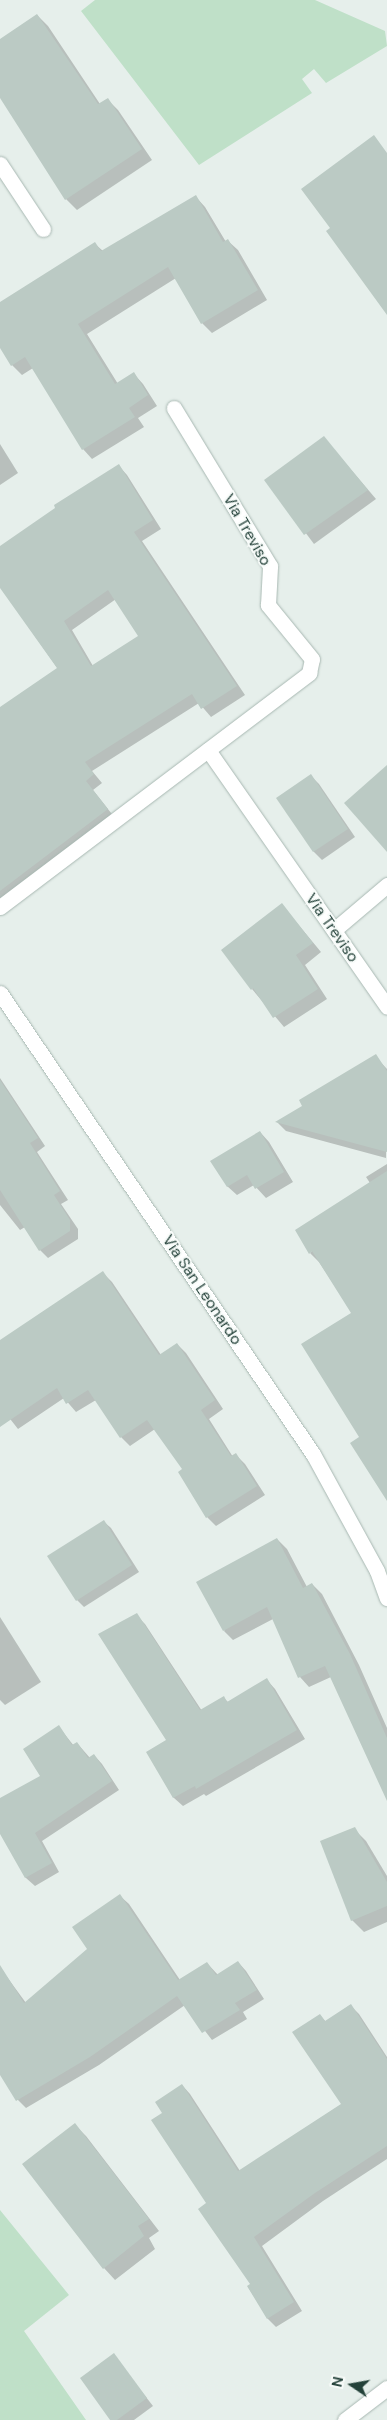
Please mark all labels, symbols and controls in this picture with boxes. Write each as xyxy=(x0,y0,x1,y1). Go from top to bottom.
street label: Via Treviso xyxy=(219,491,275,569)
street label: Via Treviso xyxy=(301,890,363,966)
street label: Via San Leonardo xyxy=(158,1231,246,1349)
north arrow xyxy=(327,2360,377,2410)
text: N xyxy=(327,2375,347,2389)

